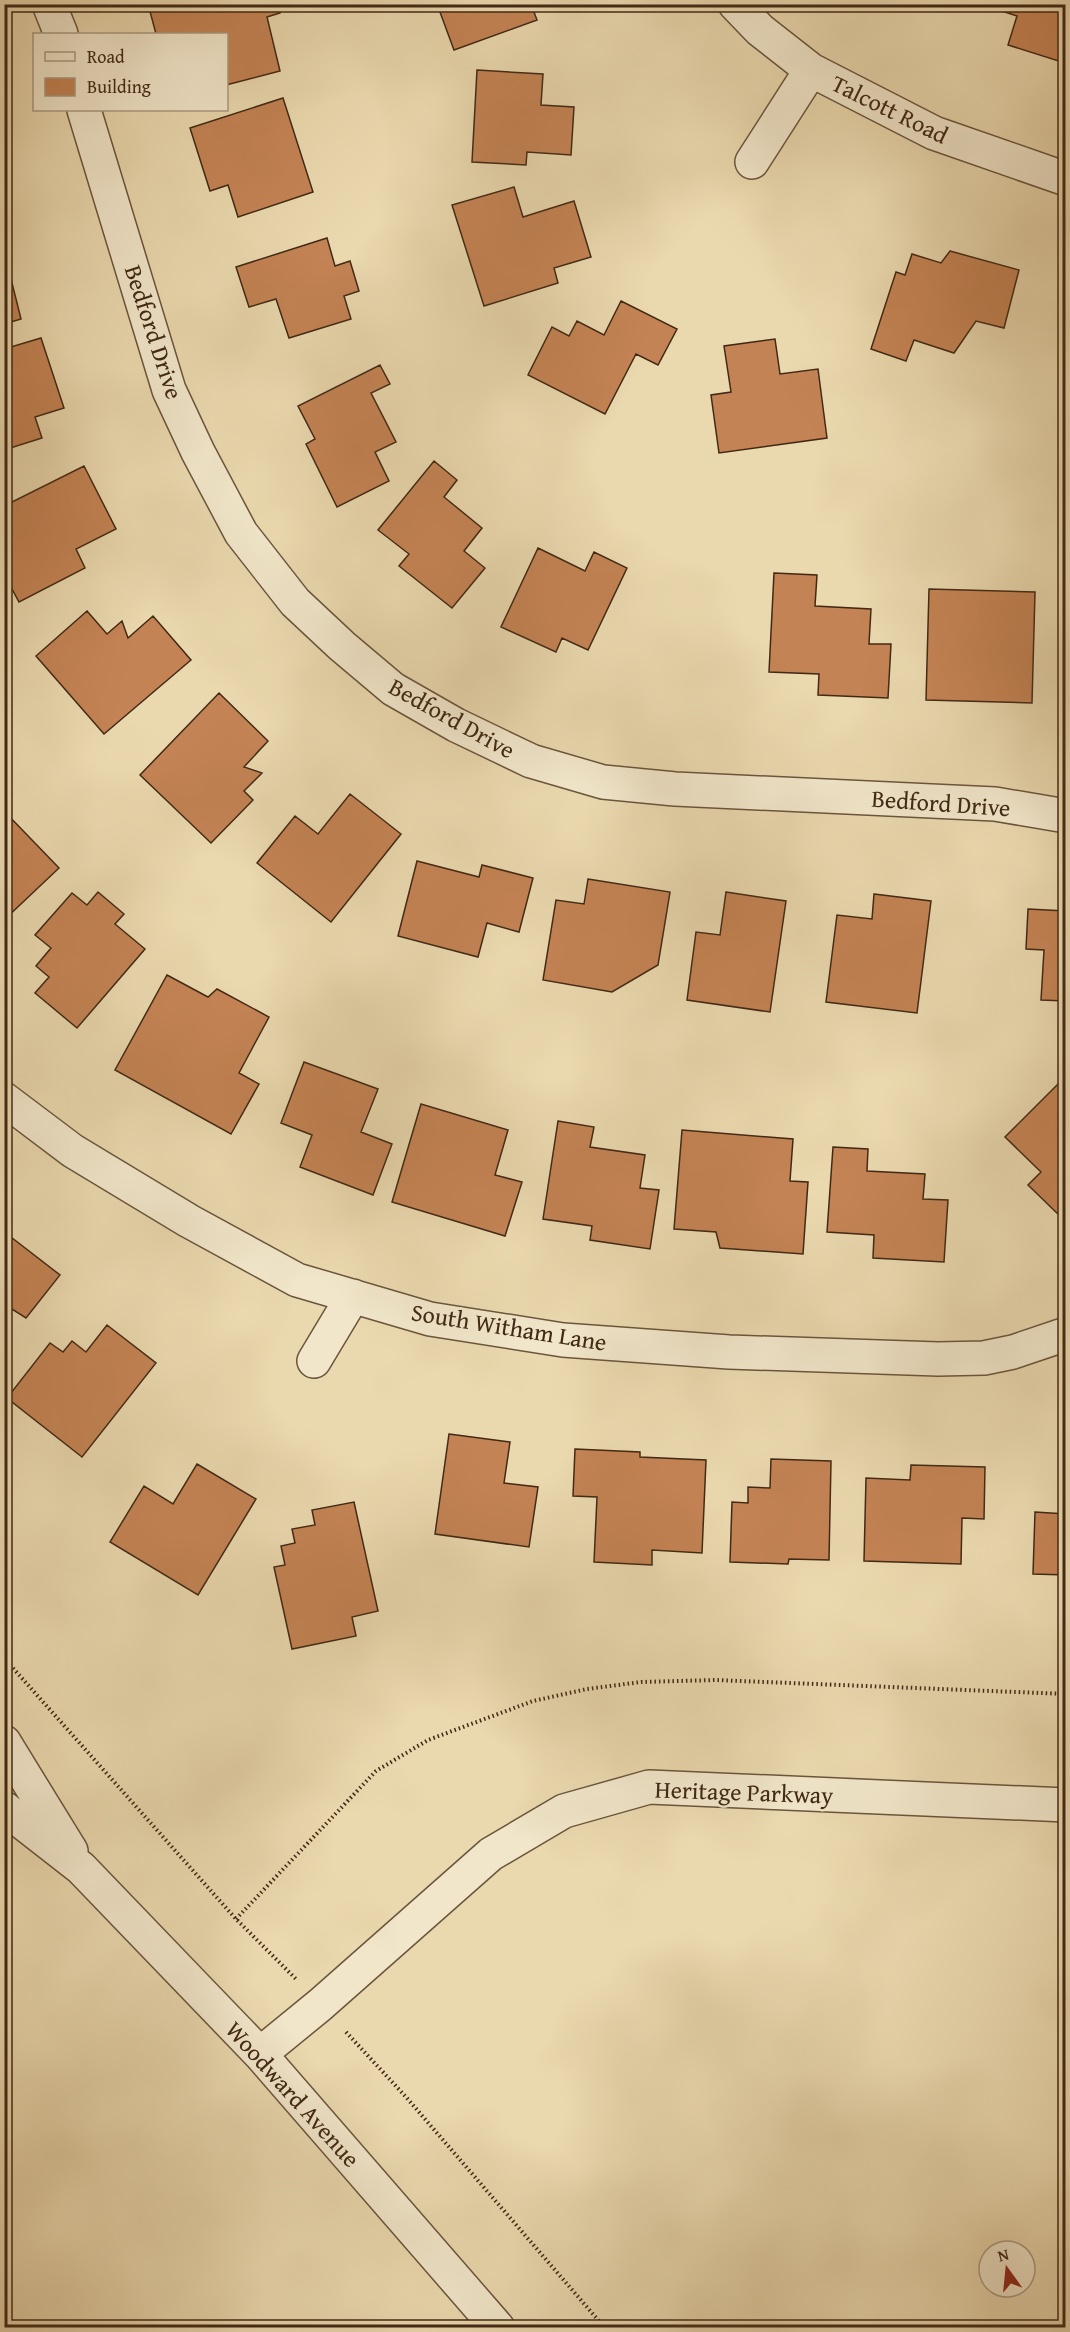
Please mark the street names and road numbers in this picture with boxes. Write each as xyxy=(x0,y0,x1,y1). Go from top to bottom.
street label: Talcott Road xyxy=(826,66,954,152)
street label: Bedford Drive xyxy=(116,260,192,404)
street label: Bedford Drive xyxy=(383,669,521,767)
street label: Bedford Drive xyxy=(870,781,1012,825)
street label: South Witham Lane xyxy=(409,1294,609,1360)
street label: Heritage Parkway xyxy=(654,1771,834,1813)
street label: Woodward Avenue xyxy=(218,2013,368,2175)

